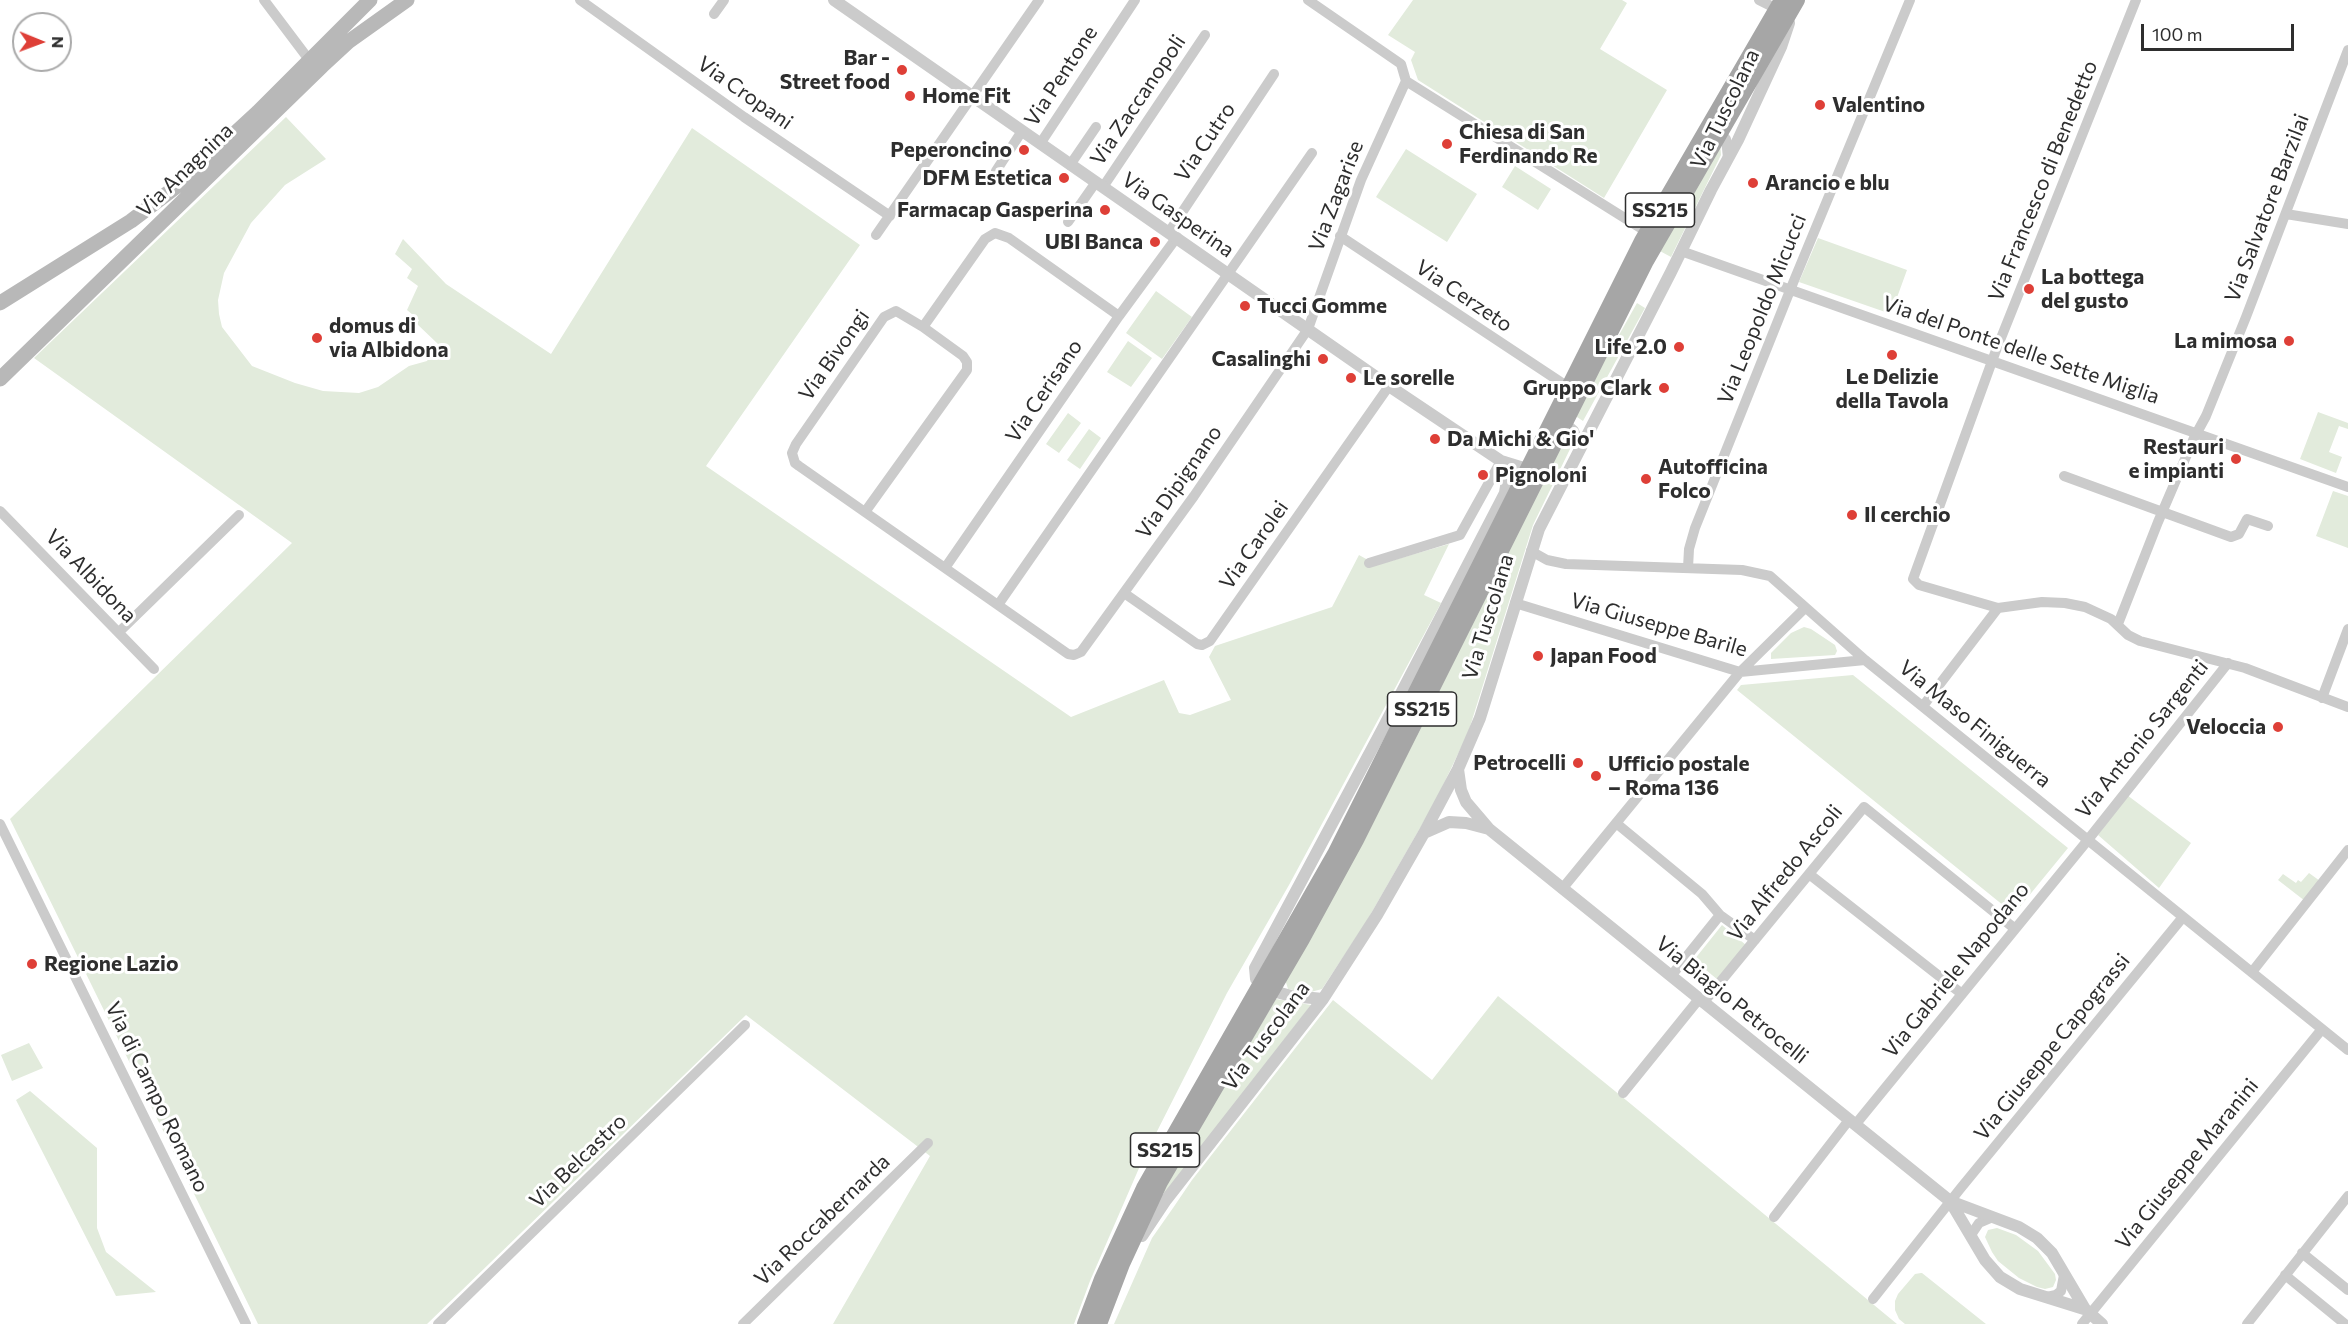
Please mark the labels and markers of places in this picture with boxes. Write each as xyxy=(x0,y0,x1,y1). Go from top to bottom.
place label: Bar - Street food xyxy=(780,45,890,95)
marker: Bar - Street food xyxy=(895,63,909,77)
place label: Home Fit xyxy=(922,83,1011,109)
marker: Home Fit xyxy=(903,89,917,103)
place label: Valentino xyxy=(1832,92,1925,118)
marker: Valentino xyxy=(1813,98,1827,112)
place label: Chiesa di San Ferdinando Re xyxy=(1459,119,1597,169)
place label: Peperoncino xyxy=(890,137,1012,163)
marker: Chiesa di San Ferdinando Re xyxy=(1440,137,1454,151)
marker: Peperoncino xyxy=(1017,143,1031,157)
place label: DFM Estetica xyxy=(922,165,1052,191)
place label: Arancio e blu xyxy=(1765,170,1890,196)
marker: DFM Estetica xyxy=(1057,171,1071,185)
marker: Arancio e blu xyxy=(1746,176,1760,190)
place label: Farmacap Gasperina xyxy=(897,197,1093,223)
marker: Farmacap Gasperina xyxy=(1098,203,1112,217)
place label: UBI Banca xyxy=(1045,229,1143,255)
marker: UBI Banca xyxy=(1148,235,1162,249)
place label: La bottega del gusto xyxy=(2041,264,2144,314)
marker: La bottega del gusto xyxy=(2022,282,2036,296)
place label: Tucci Gomme xyxy=(1257,293,1387,319)
marker: Tucci Gomme xyxy=(1238,299,1252,313)
place label: domus di via Albidona xyxy=(329,313,448,363)
place label: La mimosa xyxy=(2174,328,2277,354)
marker: domus di via Albidona xyxy=(310,331,324,345)
place label: Life 2.0 xyxy=(1594,334,1667,360)
marker: La mimosa xyxy=(2282,334,2296,348)
marker: Life 2.0 xyxy=(1672,340,1686,354)
place label: Casalinghi xyxy=(1211,346,1311,372)
marker: Le Delizie della Tavola xyxy=(1885,348,1899,362)
marker: Casalinghi xyxy=(1316,352,1330,366)
place label: Le Delizie della Tavola xyxy=(1835,364,1949,414)
place label: Le sorelle xyxy=(1363,365,1455,391)
marker: Le sorelle xyxy=(1344,371,1358,385)
place label: Gruppo Clark xyxy=(1523,375,1652,401)
marker: Gruppo Clark xyxy=(1657,381,1671,395)
place label: Da Michi & Gio' xyxy=(1447,426,1594,452)
marker: Da Michi & Gio' xyxy=(1428,432,1442,446)
place label: Restauri e impianti xyxy=(2129,434,2224,484)
marker: Restauri e impianti xyxy=(2229,452,2243,466)
place label: Autofficina Folco xyxy=(1658,454,1768,504)
place label: Pignoloni xyxy=(1495,462,1587,488)
marker: Pignoloni xyxy=(1476,468,1490,482)
marker: Autofficina Folco xyxy=(1639,472,1653,486)
place label: Il cerchio xyxy=(1864,502,1951,528)
marker: Il cerchio xyxy=(1845,508,1859,522)
place label: Japan Food xyxy=(1550,643,1657,669)
marker: Japan Food xyxy=(1531,649,1545,663)
place label: Veloccia xyxy=(2186,714,2266,740)
marker: Veloccia xyxy=(2271,720,2285,734)
place label: Petrocelli xyxy=(1473,750,1566,776)
place label: Ufficio postale – Roma 136 xyxy=(1608,751,1750,801)
marker: Petrocelli xyxy=(1571,756,1585,770)
marker: Ufficio postale – Roma 136 xyxy=(1589,769,1603,783)
place label: Regione Lazio xyxy=(44,951,178,977)
marker: Regione Lazio xyxy=(25,957,39,971)

